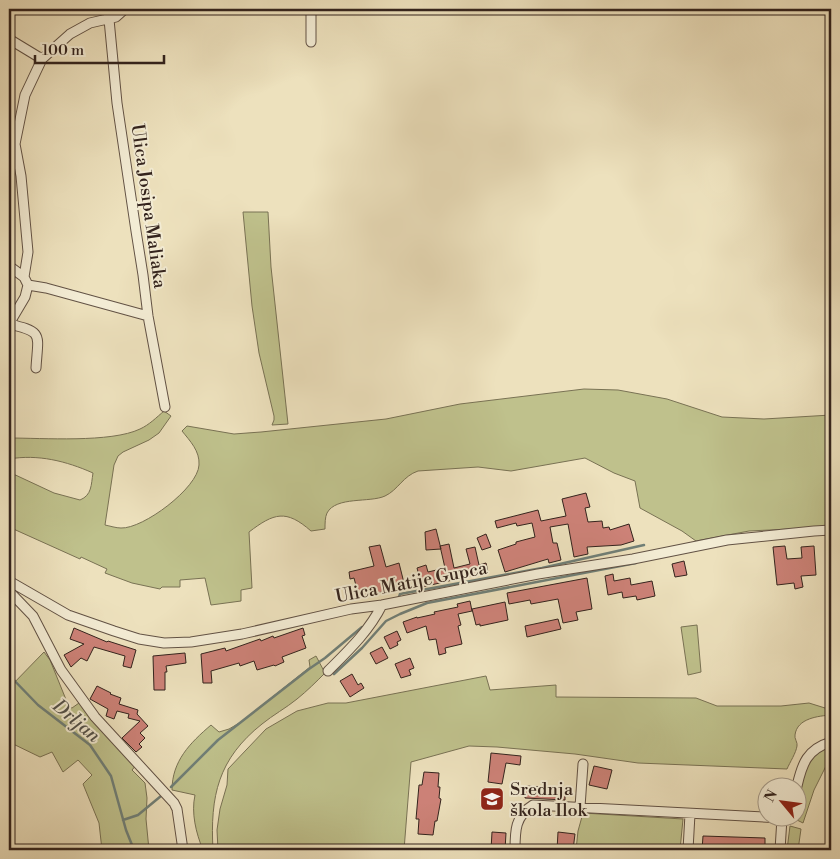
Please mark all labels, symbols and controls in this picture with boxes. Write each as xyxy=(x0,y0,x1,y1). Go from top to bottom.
scale bar xyxy=(35,32,164,64)
text: 100 m xyxy=(42,41,84,60)
street label: Ulica Josipa Maliaka xyxy=(126,122,172,291)
street label: Ulica Matije Gupca xyxy=(333,556,490,608)
water label: Drljan xyxy=(47,693,105,748)
north arrow xyxy=(758,776,808,826)
place label: Srednja škola Ilok xyxy=(510,778,589,822)
school or university icon: Srednja škola Ilok xyxy=(479,786,505,812)
text: N xyxy=(761,787,782,805)

